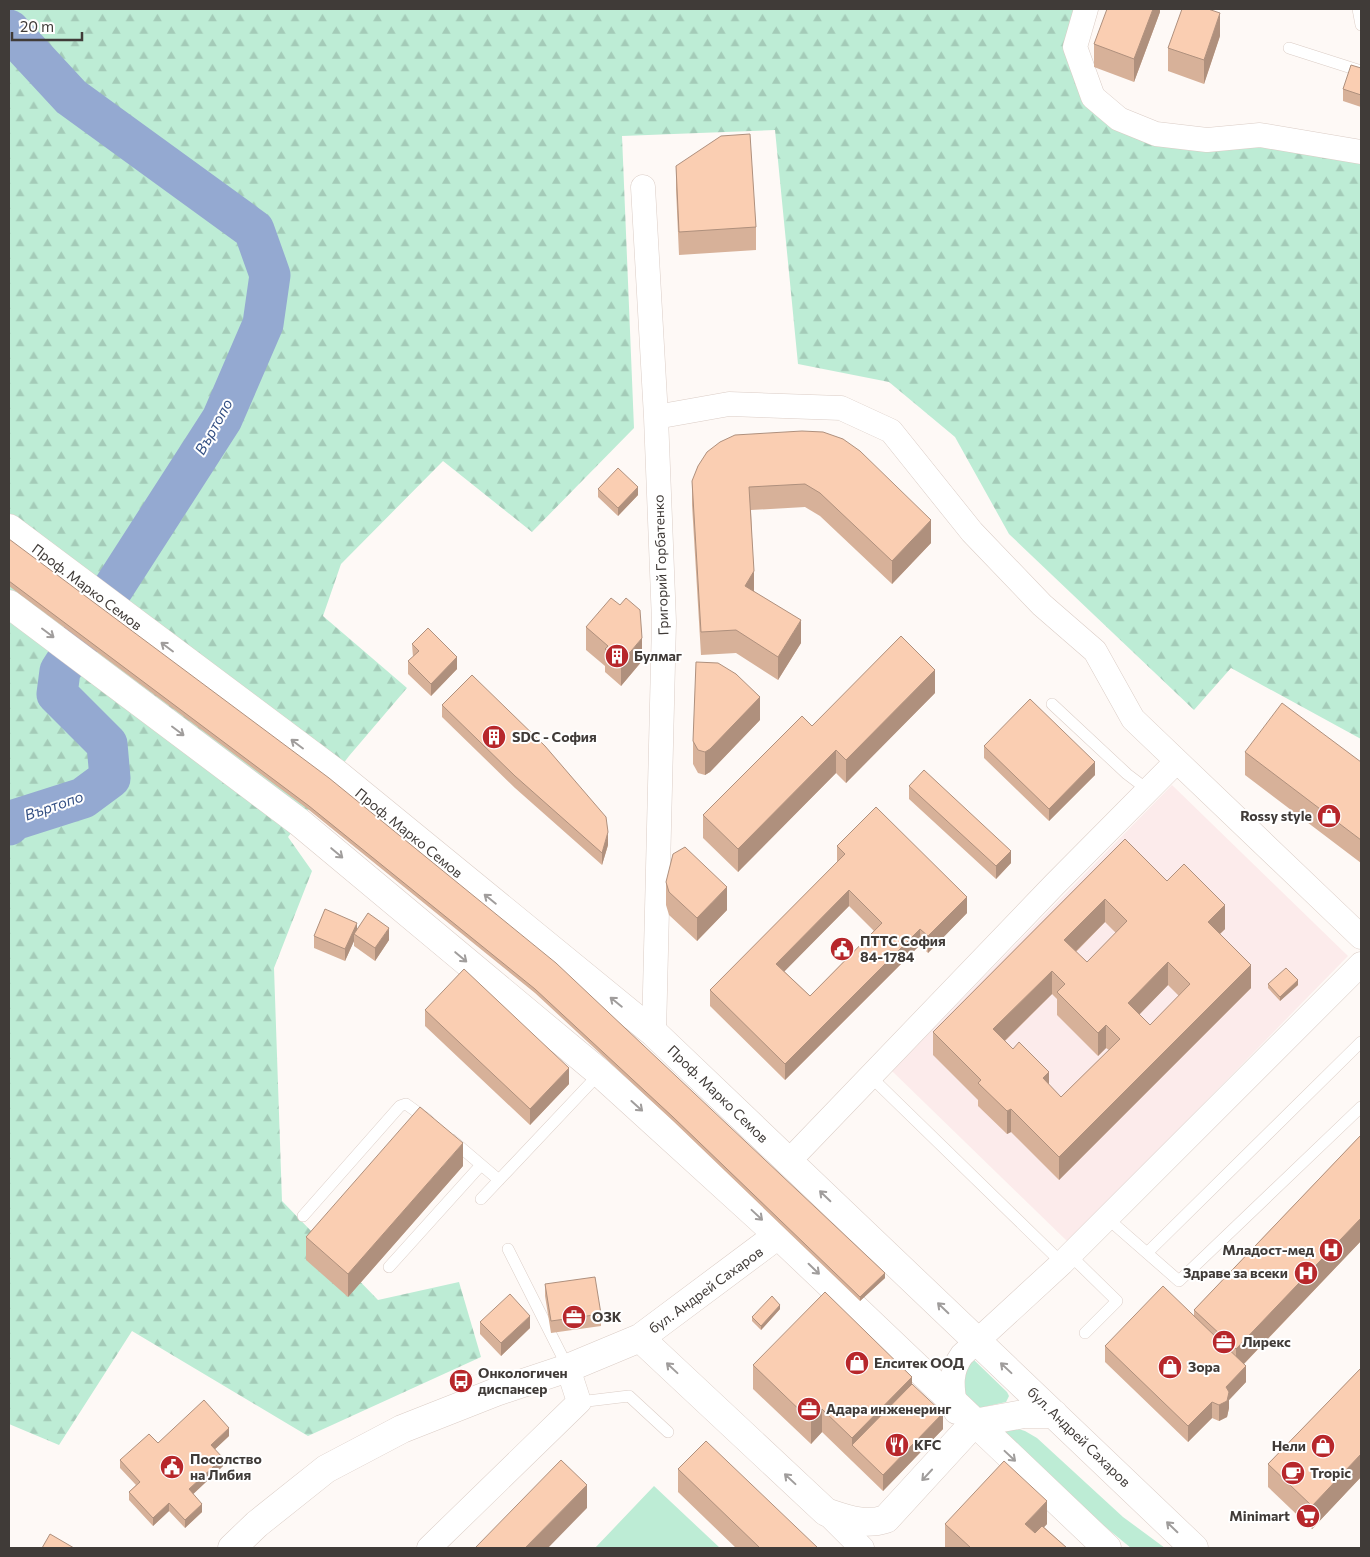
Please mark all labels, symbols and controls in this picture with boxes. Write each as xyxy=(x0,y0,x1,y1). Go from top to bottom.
scale bar xyxy=(12,10,82,42)
text: 20 m xyxy=(20,17,54,35)
water label: Въртопо xyxy=(190,395,236,458)
street label: Григорий Горбатенко xyxy=(650,494,671,636)
street label: Проф. Марко Семов xyxy=(29,540,146,634)
one-way arrow xyxy=(41,628,55,638)
one-way arrow xyxy=(161,641,174,652)
building icon: Булмаг xyxy=(604,643,630,669)
place label: Булмаг xyxy=(634,647,682,664)
building icon: SDC - София xyxy=(481,724,507,750)
one-way arrow xyxy=(171,725,184,736)
place label: SDC - София xyxy=(512,728,597,745)
one-way arrow xyxy=(290,739,304,749)
street label: Проф. Марко Семов xyxy=(352,784,466,881)
water label: Въртопо xyxy=(22,787,85,823)
shop icon: Rossy style xyxy=(1316,803,1342,829)
place label: Rossy style xyxy=(1240,807,1312,824)
one-way arrow xyxy=(330,848,343,859)
one-way arrow xyxy=(484,894,497,905)
place label: ПТТС София 84-1784 xyxy=(860,932,946,965)
public building icon: ПТТС София 84-1784 xyxy=(829,936,855,962)
one-way arrow xyxy=(455,952,468,963)
one-way arrow xyxy=(610,996,623,1007)
street label: Проф. Марко Семов xyxy=(664,1041,772,1146)
one-way arrow xyxy=(630,1100,643,1112)
one-way arrow xyxy=(819,1189,831,1202)
one-way arrow xyxy=(750,1209,763,1221)
hospital icon: Младост-мед xyxy=(1318,1237,1344,1263)
place label: Младост-мед xyxy=(1222,1241,1314,1258)
street label: бул. Андрей Сахаров xyxy=(645,1243,766,1337)
hospital icon: Здраве за всеки xyxy=(1293,1260,1319,1286)
one-way arrow xyxy=(807,1263,820,1275)
place label: Здраве за всеки xyxy=(1183,1264,1288,1281)
one-way arrow xyxy=(936,1302,949,1314)
office icon: ОЗК xyxy=(561,1304,587,1330)
place label: ОЗК xyxy=(592,1308,622,1325)
office icon: Лирекс xyxy=(1211,1329,1237,1355)
place label: Лирекс xyxy=(1242,1333,1291,1350)
shop icon: Елситек ООД xyxy=(844,1350,870,1376)
place label: Елситек ООД xyxy=(874,1354,965,1371)
shop icon: Зора xyxy=(1157,1354,1183,1380)
place label: Зора xyxy=(1188,1358,1220,1375)
one-way arrow xyxy=(666,1362,678,1374)
one-way arrow xyxy=(1000,1363,1013,1374)
place label: Онкологичен диспансер xyxy=(478,1364,568,1397)
bus stop icon: Онкологичен диспансер xyxy=(448,1368,474,1394)
street label: бул. Андрей Сахаров xyxy=(1024,1383,1134,1490)
office icon: Адара инженеринг xyxy=(796,1396,822,1422)
place label: Адара инженеринг xyxy=(826,1400,952,1417)
restaurant icon: KFC xyxy=(884,1432,910,1458)
shop icon: Нели xyxy=(1310,1433,1336,1459)
place label: KFC xyxy=(914,1436,941,1453)
place label: Нели xyxy=(1272,1437,1306,1454)
place label: Посолство на Либия xyxy=(190,1450,262,1483)
one-way arrow xyxy=(1003,1450,1016,1462)
public building icon: Посолство на Либия xyxy=(159,1454,185,1480)
cafe icon: Tropic xyxy=(1280,1460,1306,1486)
place label: Tropic xyxy=(1310,1464,1351,1481)
one-way arrow xyxy=(921,1468,933,1481)
one-way arrow xyxy=(784,1473,797,1485)
supermarket icon: Minimart xyxy=(1295,1503,1321,1529)
place label: Minimart xyxy=(1229,1507,1290,1524)
one-way arrow xyxy=(1166,1521,1178,1533)

